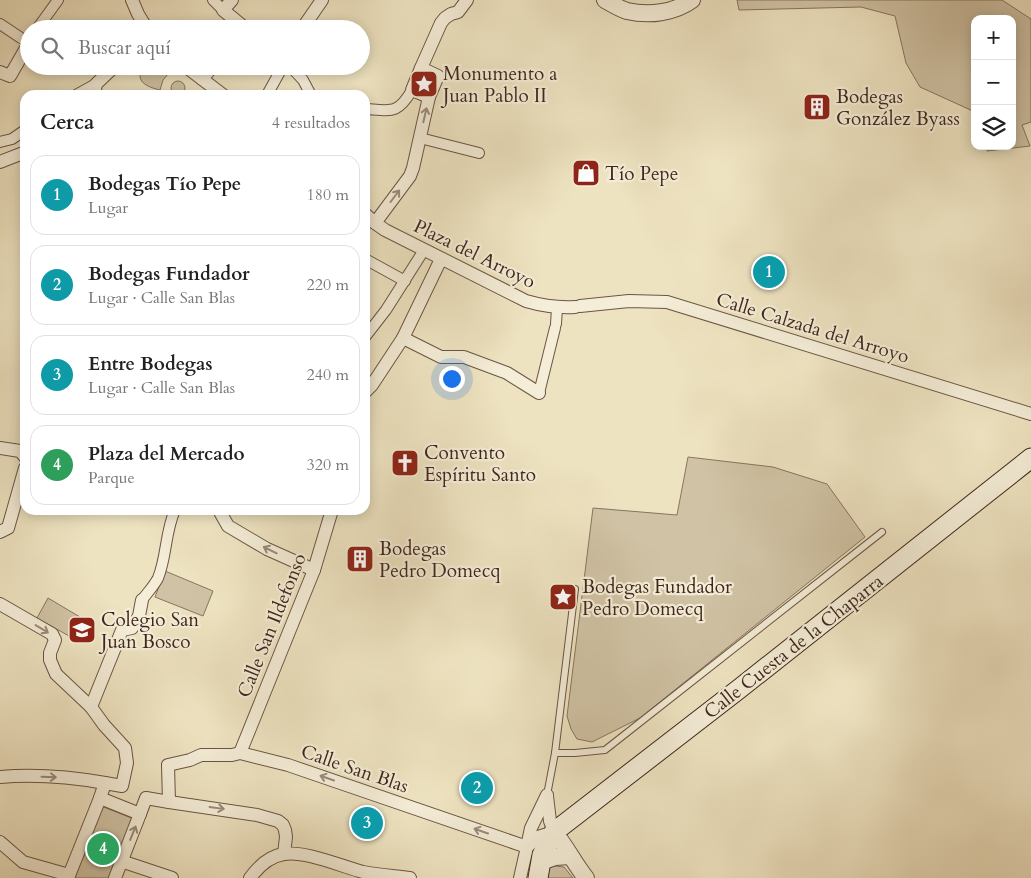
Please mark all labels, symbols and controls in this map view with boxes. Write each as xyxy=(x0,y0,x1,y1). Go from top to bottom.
map controls xyxy=(971,15,1016,150)
button: + xyxy=(971,15,1016,60)
search box xyxy=(20,20,370,75)
icon: search xyxy=(38,34,66,62)
text: Buscar aquí xyxy=(78,35,171,61)
button: − xyxy=(971,60,1016,105)
place label: Monumento a Juan Pablo II xyxy=(440,61,557,109)
place icon: Monumento a Juan Pablo II xyxy=(409,69,439,99)
place label: Bodegas González Byass xyxy=(836,84,960,132)
building icon: Bodegas González Byass xyxy=(802,92,832,122)
button: layers xyxy=(971,105,1016,150)
text: Cerca xyxy=(40,108,94,137)
one-way arrow xyxy=(421,108,430,124)
text: 4 resultados xyxy=(272,112,350,134)
shop icon: Tío Pepe xyxy=(571,158,601,188)
place label: Tío Pepe xyxy=(605,161,678,187)
text: Bodegas Tío Pepe xyxy=(88,171,241,197)
text: 1 xyxy=(53,184,61,206)
text: 180 m xyxy=(307,184,349,206)
one-way arrow xyxy=(390,189,400,203)
text: Lugar xyxy=(88,197,128,219)
street label: Plaza del Arroyo xyxy=(409,213,540,295)
pin: 1 xyxy=(753,253,785,291)
text: Bodegas Fundador xyxy=(88,261,250,287)
text: 2 xyxy=(53,274,61,296)
text: 220 m xyxy=(307,274,349,296)
street label: Calle Calzada del Arroyo xyxy=(713,286,912,370)
text: Lugar · Calle San Blas xyxy=(88,287,235,309)
text: Entre Bodegas xyxy=(88,351,212,377)
text: 3 xyxy=(53,364,61,386)
text: 240 m xyxy=(307,364,349,386)
your location xyxy=(439,366,465,392)
text: Lugar · Calle San Blas xyxy=(88,377,235,399)
place label: Convento Espíritu Santo xyxy=(424,440,536,488)
text: Plaza del Mercado xyxy=(88,441,245,467)
church icon: Convento Espíritu Santo xyxy=(390,448,420,478)
text: 4 xyxy=(53,454,61,476)
text: 320 m xyxy=(307,454,349,476)
text: Parque xyxy=(88,467,135,489)
place label: Bodegas Pedro Domecq xyxy=(379,536,501,584)
building icon: Bodegas Pedro Domecq xyxy=(345,544,375,574)
one-way arrow xyxy=(263,545,278,554)
street label: Calle San Ildefonso xyxy=(231,549,313,701)
street label: Calle Cuesta de la Chaparra xyxy=(699,569,889,725)
place label: Bodegas Fundador Pedro Domecq xyxy=(582,574,732,622)
place icon: Bodegas Fundador Pedro Domecq xyxy=(548,582,578,612)
place label: Colegio San Juan Bosco xyxy=(98,607,199,655)
school or university icon: Colegio San Juan Bosco xyxy=(67,615,97,645)
one-way arrow xyxy=(34,624,48,634)
street label: Calle San Blas xyxy=(297,738,412,799)
pin: 2 xyxy=(461,769,493,807)
one-way arrow xyxy=(40,772,56,781)
one-way arrow xyxy=(320,773,335,782)
one-way arrow xyxy=(209,803,225,813)
pin: 3 xyxy=(351,804,383,842)
one-way arrow xyxy=(128,826,138,841)
one-way arrow xyxy=(473,826,489,835)
pin: 4 xyxy=(87,830,119,868)

